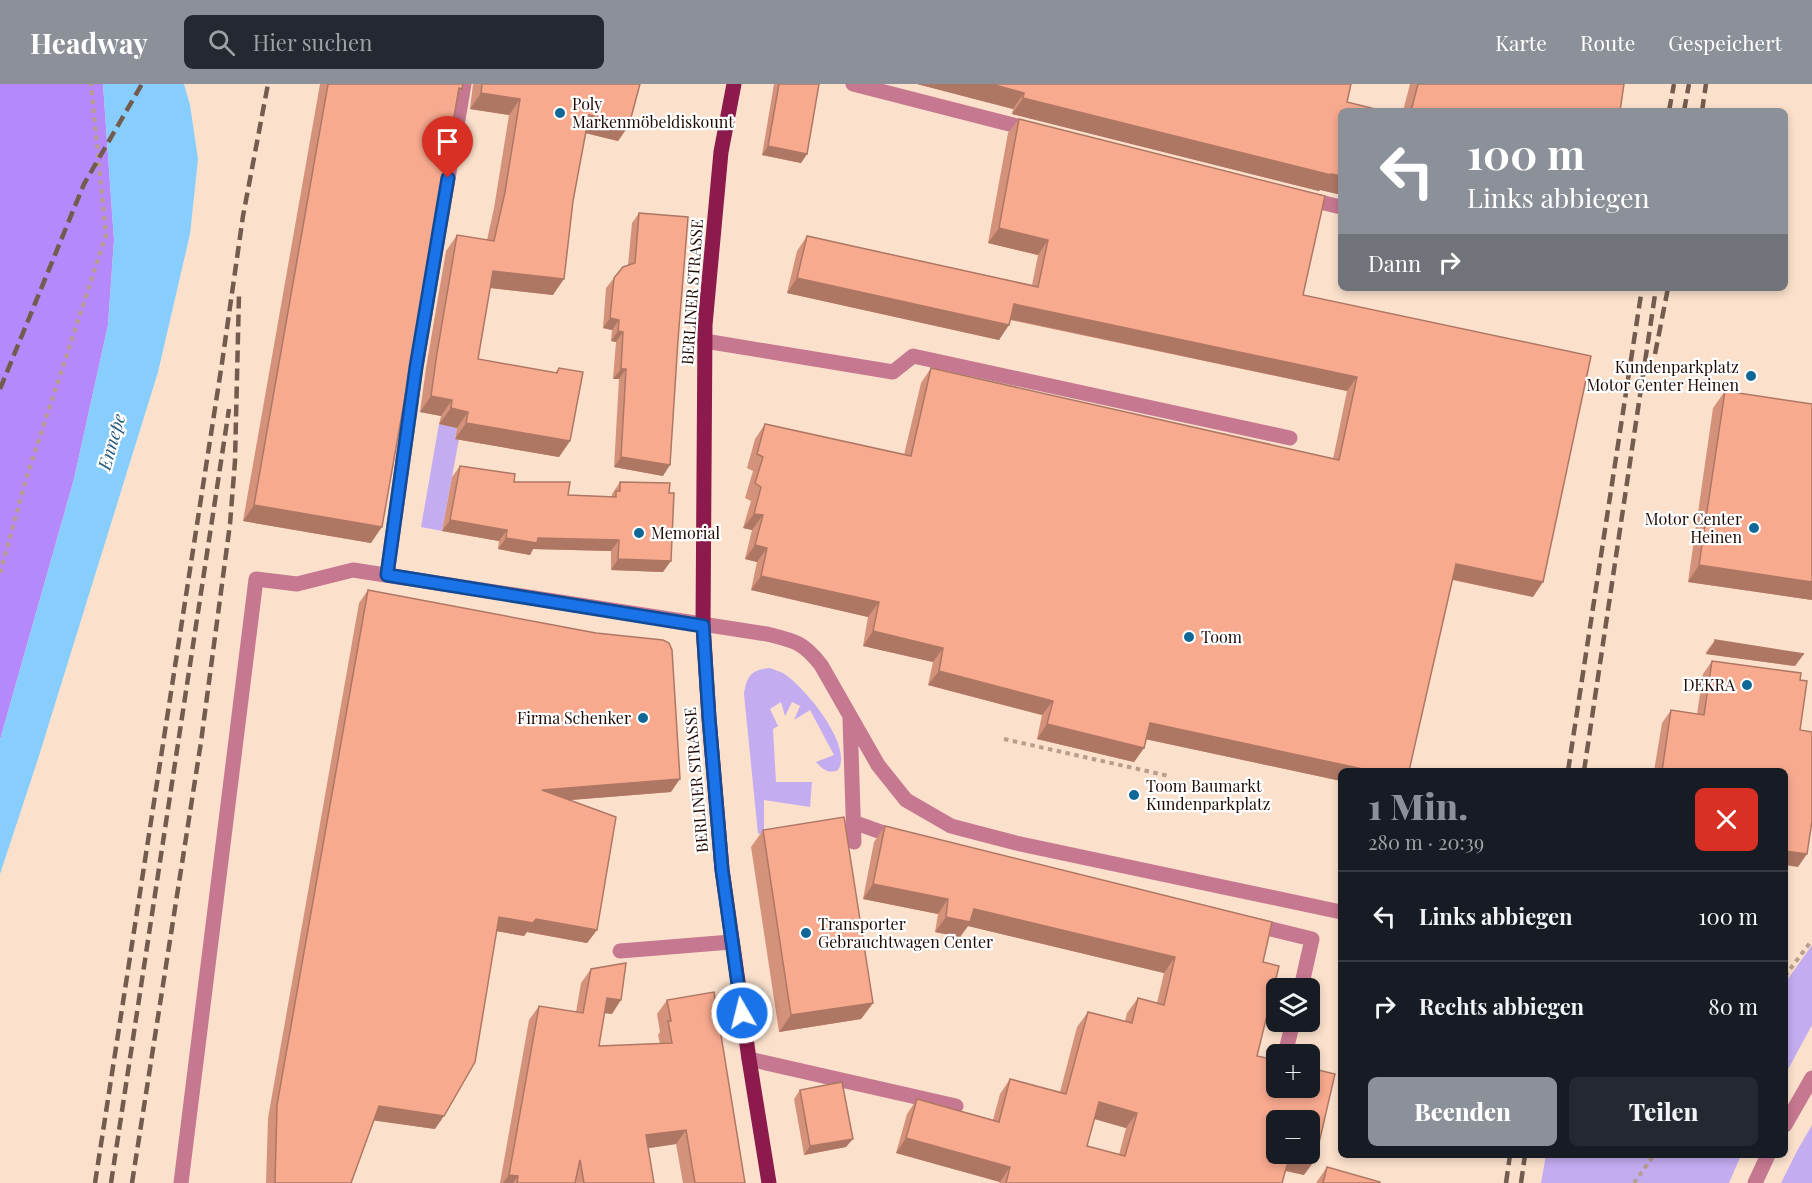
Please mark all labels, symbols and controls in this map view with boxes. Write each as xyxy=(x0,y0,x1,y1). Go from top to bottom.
search box xyxy=(184,15,604,69)
text: Headway xyxy=(30,24,148,61)
icon: search xyxy=(205,26,238,59)
text: Hier suchen xyxy=(253,27,372,57)
text: Karte xyxy=(1495,28,1547,56)
text: Route xyxy=(1580,28,1635,56)
text: Gespeichert xyxy=(1668,28,1782,56)
place label: Poly Markenmöbeldiskount xyxy=(572,93,734,132)
marker: Poly Markenmöbeldiskount xyxy=(553,106,567,120)
pin xyxy=(422,116,473,178)
icon: arrive xyxy=(431,125,464,158)
text: 100 m xyxy=(1467,125,1585,181)
icon: left xyxy=(1368,132,1446,210)
text: Links abbiegen xyxy=(1467,179,1650,215)
street label: BERLINER STRASSE xyxy=(676,218,707,366)
icon: right xyxy=(1433,246,1466,279)
text: Dann xyxy=(1368,248,1421,278)
place label: Kundenparkplatz Motor Center Heinen xyxy=(1586,356,1739,395)
marker: Kundenparkplatz Motor Center Heinen xyxy=(1744,369,1758,383)
water label: Ennepe xyxy=(91,411,131,474)
place label: Motor Center Heinen xyxy=(1645,508,1742,547)
marker: Motor Center Heinen xyxy=(1747,521,1761,535)
place label: Memorial xyxy=(651,522,720,543)
marker: Memorial xyxy=(632,526,646,540)
place label: Toom xyxy=(1201,626,1242,647)
marker: Toom xyxy=(1182,630,1196,644)
place label: DEKRA xyxy=(1683,674,1736,695)
marker: DEKRA xyxy=(1740,678,1754,692)
street label: BERLINER STRASSE xyxy=(679,706,712,854)
place label: Firma Schenker xyxy=(517,707,631,728)
marker: Firma Schenker xyxy=(636,711,650,725)
place label: Toom Baumarkt Kundenparkplatz xyxy=(1146,775,1271,814)
text: 1 Min. xyxy=(1368,781,1468,829)
marker: Toom Baumarkt Kundenparkplatz xyxy=(1127,788,1141,802)
button: close xyxy=(1695,788,1758,851)
text: 280 m · 20:39 xyxy=(1368,828,1484,855)
icon: left xyxy=(1368,900,1401,933)
text: Links abbiegen xyxy=(1419,901,1573,931)
text: 100 m xyxy=(1698,901,1758,931)
place label: Transporter Gebrauchtwagen Center xyxy=(818,913,993,952)
marker: Transporter Gebrauchtwagen Center xyxy=(799,926,813,940)
map controls xyxy=(1266,978,1320,1164)
button: layers xyxy=(1266,978,1320,1032)
position arrow xyxy=(710,981,774,1045)
icon: right xyxy=(1368,990,1401,1023)
text: Rechts abbiegen xyxy=(1419,991,1584,1021)
text: 80 m xyxy=(1708,991,1758,1021)
button: + xyxy=(1266,1044,1320,1098)
button: Beenden xyxy=(1368,1077,1557,1146)
button: Teilen xyxy=(1569,1077,1758,1146)
button: − xyxy=(1266,1110,1320,1164)

